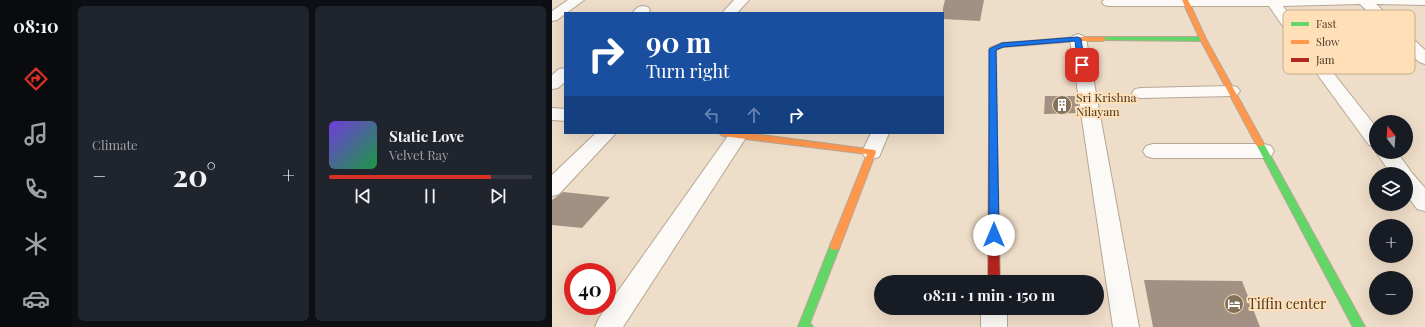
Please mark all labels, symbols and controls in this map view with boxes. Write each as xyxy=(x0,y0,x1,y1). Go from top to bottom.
legend xyxy=(1283,10,1415,74)
text: 08:10 xyxy=(13,14,59,38)
text: Fast xyxy=(1316,16,1336,31)
text: 90 m xyxy=(646,23,711,60)
icon: right xyxy=(580,28,632,80)
text: Slow xyxy=(1316,34,1340,49)
pin xyxy=(1065,48,1099,82)
text: Jam xyxy=(1315,52,1335,67)
icon: arrive xyxy=(1071,54,1093,76)
text: Turn right xyxy=(646,59,729,83)
icon: directions xyxy=(22,65,50,93)
place label: Sri Krishna Nilayam xyxy=(1076,89,1137,119)
building icon: Sri Krishna Nilayam xyxy=(1051,94,1073,116)
icon: left xyxy=(701,104,723,126)
icon: ahead xyxy=(743,104,765,126)
icon: right xyxy=(785,104,807,126)
north arrow xyxy=(1369,115,1413,159)
map controls xyxy=(1369,115,1413,315)
icon: music xyxy=(22,120,50,148)
text: Static Love xyxy=(389,126,464,146)
text: Climate xyxy=(92,136,138,153)
text: Velvet Ray xyxy=(389,146,449,163)
text: 20° xyxy=(173,155,216,195)
text: − xyxy=(92,160,106,190)
text: + xyxy=(282,160,295,190)
button: layers xyxy=(1369,167,1413,211)
icon: phone xyxy=(22,175,50,203)
icon: previous xyxy=(352,185,374,207)
icon: pause xyxy=(419,185,441,207)
icon: next xyxy=(487,185,509,207)
position arrow xyxy=(973,214,1015,256)
button: + xyxy=(1369,219,1413,263)
icon: climate xyxy=(22,230,50,258)
speed limit sign: 40 xyxy=(564,263,616,315)
button: − xyxy=(1369,271,1413,315)
icon: car xyxy=(22,285,50,313)
text: 08:11 · 1 min · 150 m xyxy=(923,285,1055,305)
hotel icon: Tiffin center xyxy=(1223,293,1245,315)
place label: Tiffin center xyxy=(1248,294,1327,313)

